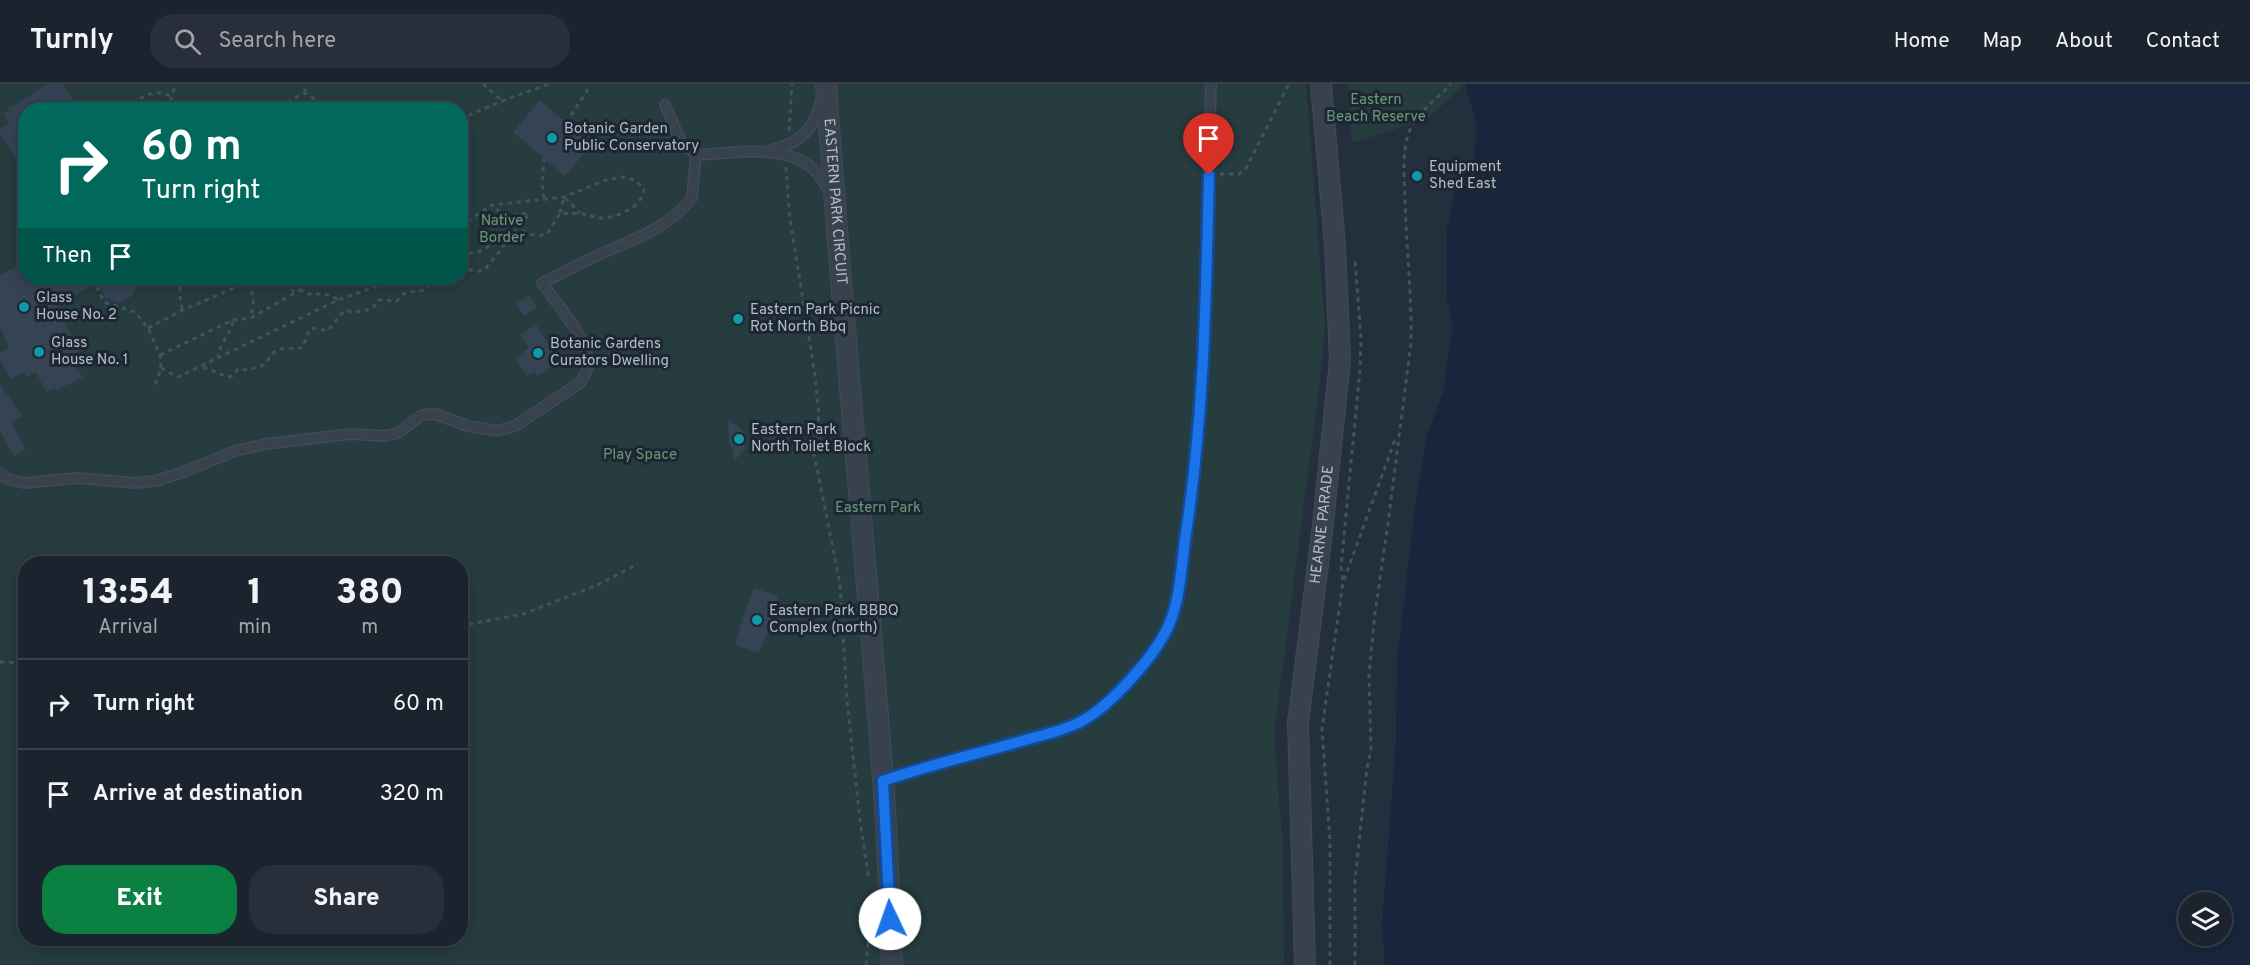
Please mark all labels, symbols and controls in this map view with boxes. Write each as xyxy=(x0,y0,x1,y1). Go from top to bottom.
search box xyxy=(150,14,570,68)
text: Turnly xyxy=(30,23,114,59)
icon: search xyxy=(171,25,204,58)
text: Search here xyxy=(219,28,336,55)
text: Home xyxy=(1894,28,1950,55)
text: Map xyxy=(1983,28,2022,55)
text: About xyxy=(2055,28,2113,55)
text: Contact xyxy=(2146,28,2220,55)
park label: Eastern Beach Reserve xyxy=(1326,91,1426,127)
pin xyxy=(1183,113,1234,175)
street label: EASTERN PARK CIRCUIT xyxy=(819,118,851,286)
place label: Botanic Garden Public Conservatory xyxy=(564,120,699,156)
text: 60 m xyxy=(141,122,242,175)
icon: arrive xyxy=(1192,122,1225,155)
icon: right xyxy=(42,126,120,204)
marker: Botanic Garden Public Conservatory xyxy=(545,131,559,145)
place label: Equipment Shed East xyxy=(1429,158,1502,194)
marker: Equipment Shed East xyxy=(1410,169,1424,183)
text: Turn right xyxy=(141,174,260,208)
park label: Native Border xyxy=(479,212,525,248)
icon: arrive xyxy=(104,240,137,273)
text: Then xyxy=(42,243,92,270)
place label: Glass House No. 2 xyxy=(36,289,117,325)
marker: Glass House No. 2 xyxy=(17,300,31,314)
place label: Eastern Park Picnic Rot North Bbq xyxy=(750,301,880,337)
marker: Eastern Park Picnic Rot North Bbq xyxy=(731,312,745,326)
place label: Glass House No. 1 xyxy=(51,334,128,370)
place label: Botanic Gardens Curators Dwelling xyxy=(550,335,669,371)
marker: Glass House No. 1 xyxy=(32,345,46,359)
marker: Botanic Gardens Curators Dwelling xyxy=(531,346,545,360)
place label: Eastern Park North Toilet Block xyxy=(751,421,871,457)
marker: Eastern Park North Toilet Block xyxy=(732,432,746,446)
park label: Play Space xyxy=(603,446,677,465)
street label: HEARNE PARADE xyxy=(1306,465,1338,585)
park label: Eastern Park xyxy=(835,499,921,518)
text: 13:54 xyxy=(82,571,174,617)
text: 1 xyxy=(247,571,262,617)
text: 380 xyxy=(336,571,404,617)
place label: Eastern Park BBBQ Complex (north) xyxy=(769,602,899,638)
marker: Eastern Park BBBQ Complex (north) xyxy=(750,613,764,627)
text: Arrival xyxy=(98,615,158,641)
text: min xyxy=(238,615,271,641)
text: m xyxy=(361,615,378,641)
icon: right xyxy=(42,688,75,721)
text: Turn right xyxy=(93,691,195,718)
text: 60 m xyxy=(393,691,444,718)
icon: arrive xyxy=(42,778,75,811)
text: Arrive at destination xyxy=(93,781,303,808)
text: 320 m xyxy=(380,781,444,808)
button: Exit xyxy=(42,865,237,934)
button: Share xyxy=(249,865,444,934)
position arrow xyxy=(858,887,922,951)
map controls xyxy=(2178,892,2232,946)
button: layers xyxy=(2178,892,2232,946)

